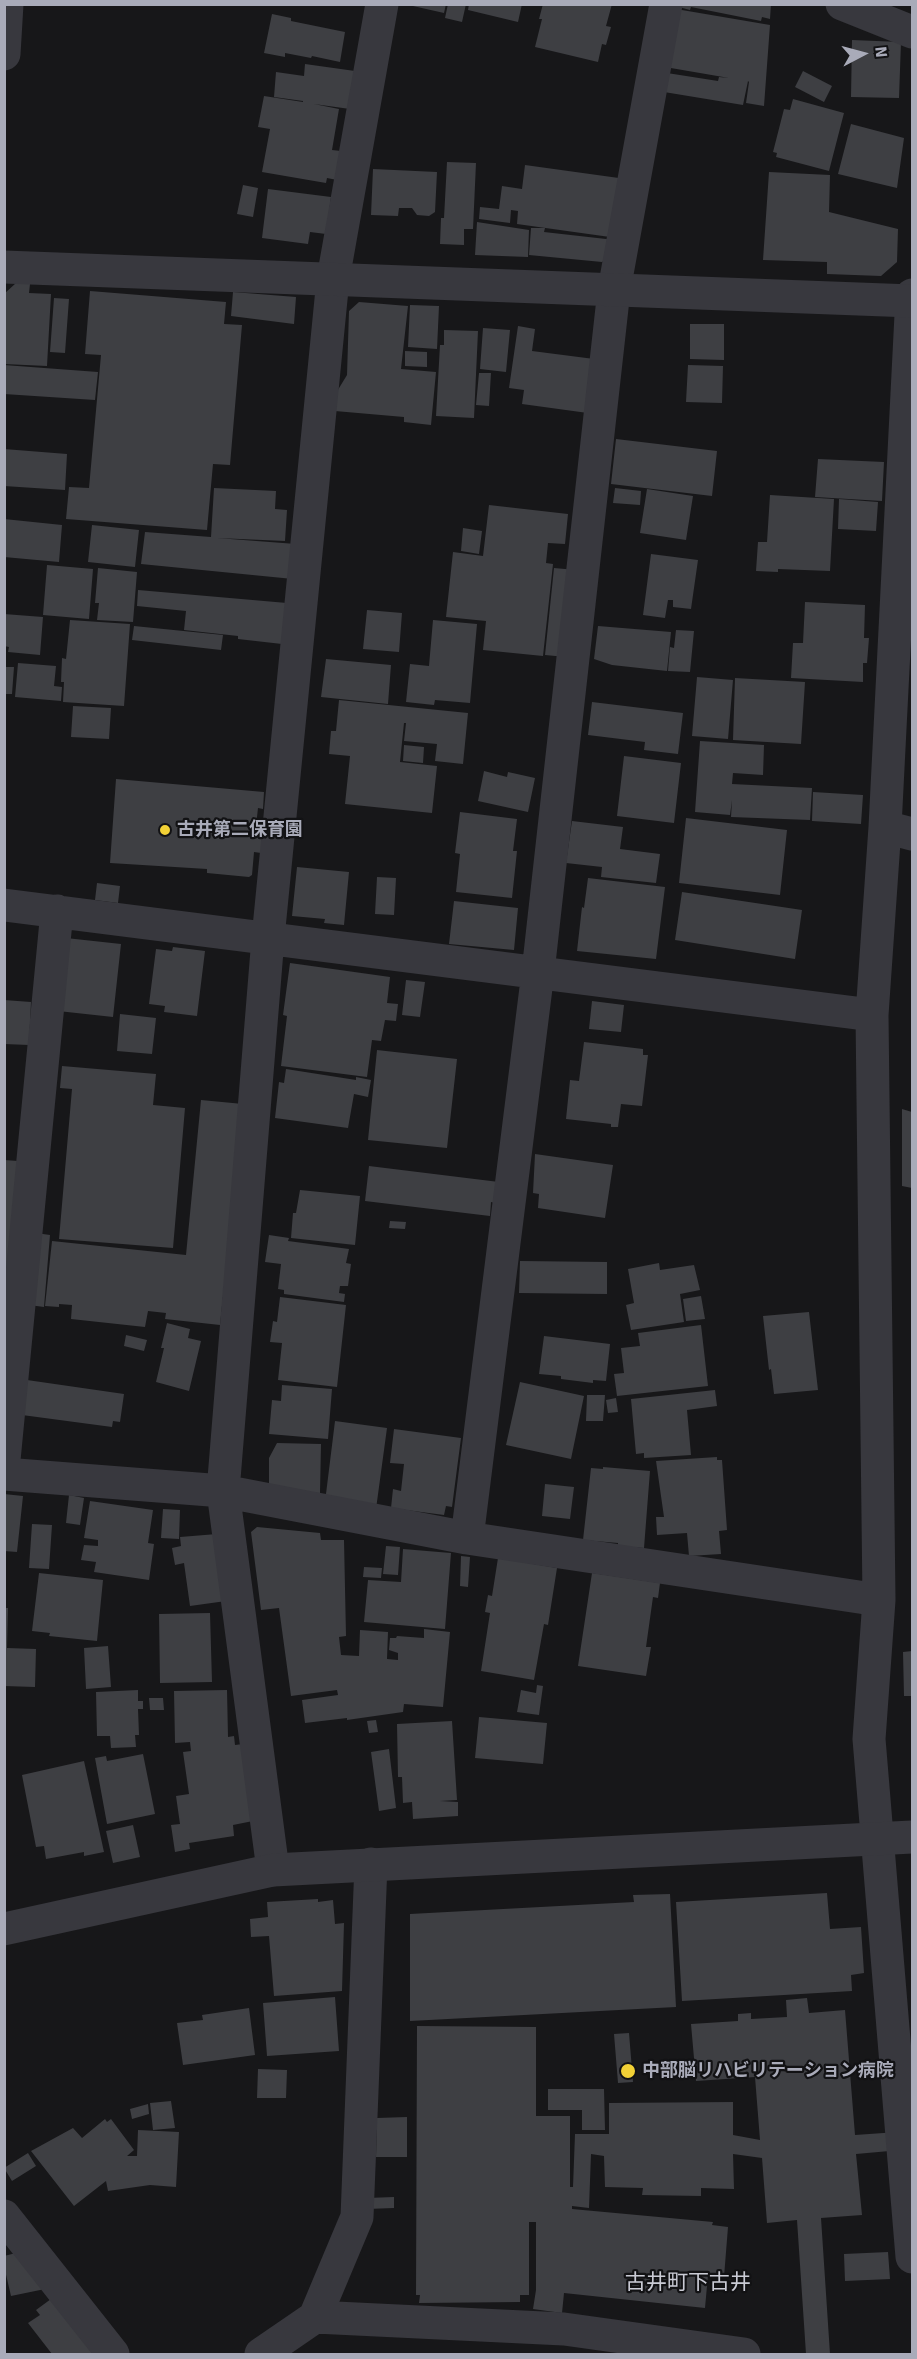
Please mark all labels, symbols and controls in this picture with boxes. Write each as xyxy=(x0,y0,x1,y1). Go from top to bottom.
north arrow xyxy=(833,24,893,84)
text: N xyxy=(870,46,891,59)
place label: 古井第二保育園 xyxy=(177,819,303,841)
marker: 古井第二保育園 xyxy=(158,823,172,837)
place label: 中部脳リハビリテーション病院 xyxy=(642,2060,894,2082)
marker: 中部脳リハビリテーション病院 xyxy=(619,2062,637,2080)
district label: 古井町下古井 xyxy=(625,2270,751,2296)

